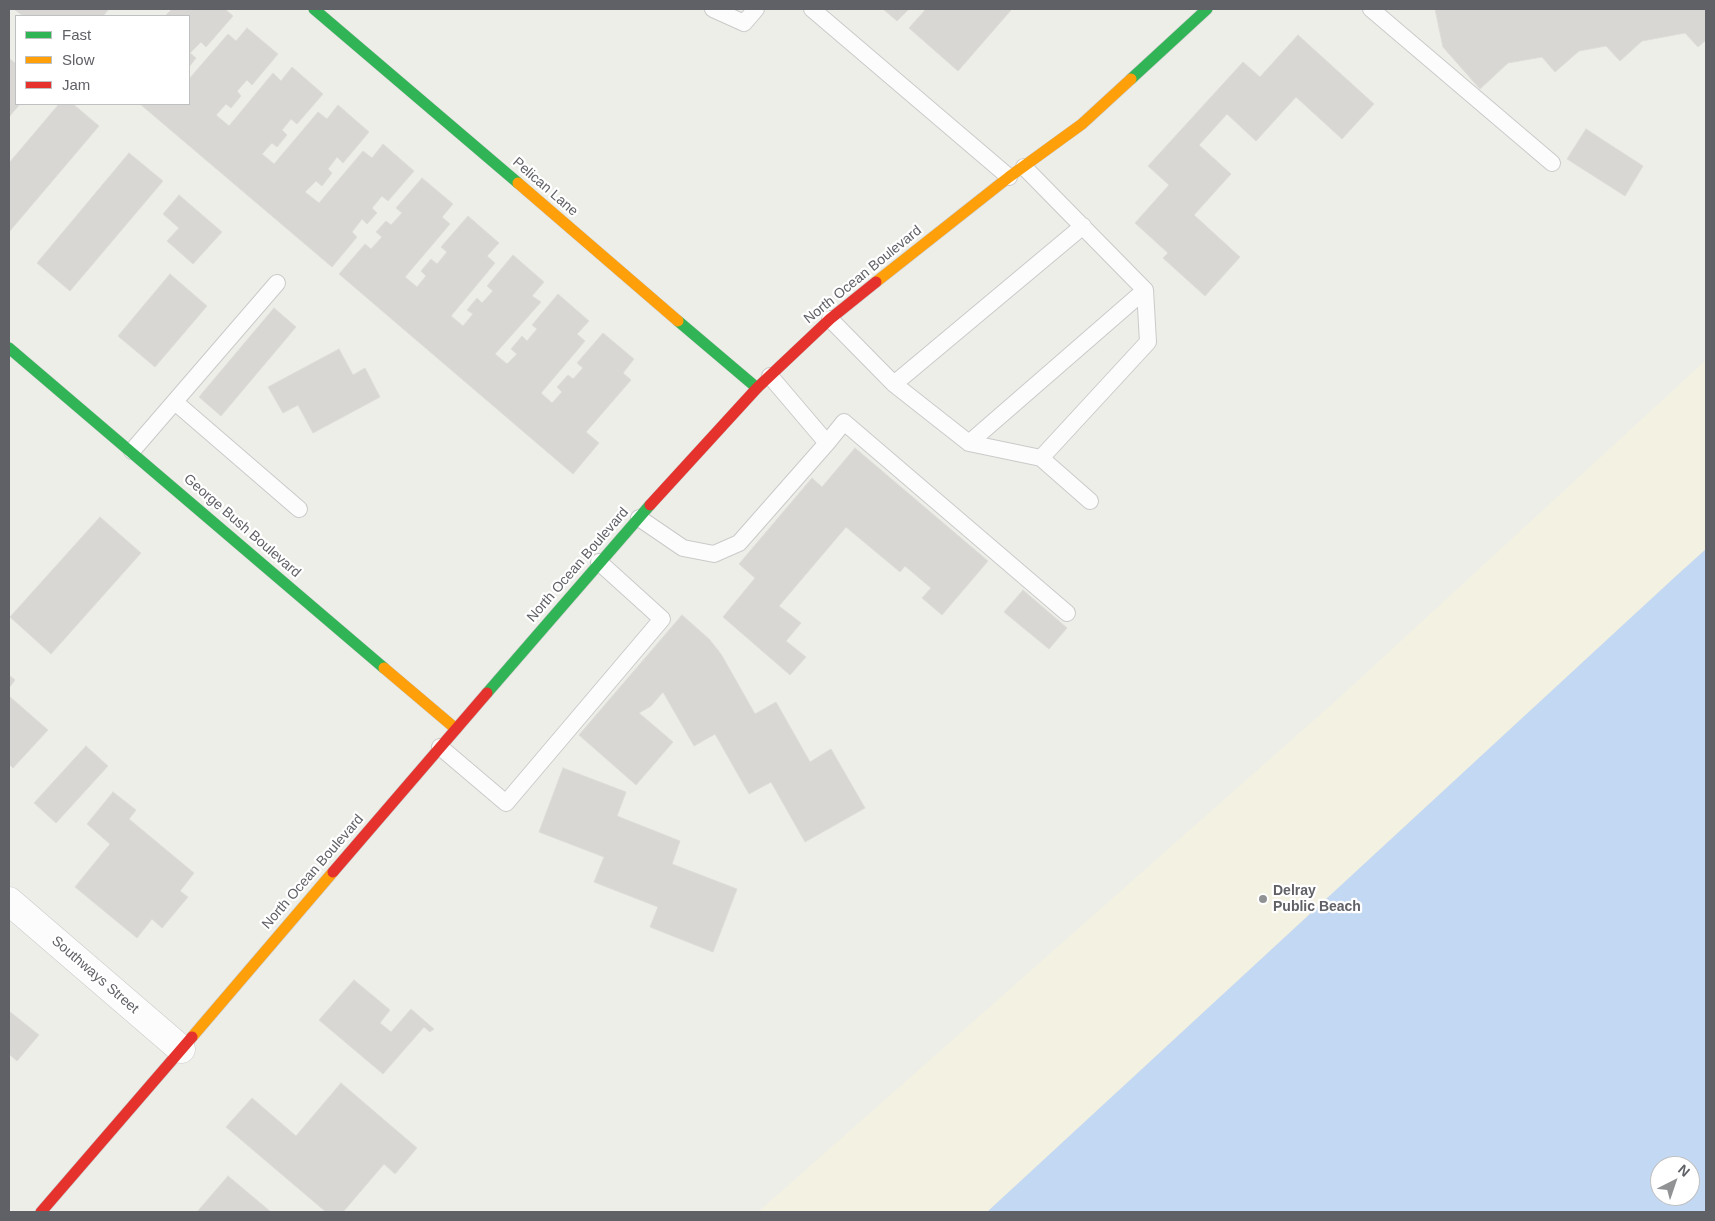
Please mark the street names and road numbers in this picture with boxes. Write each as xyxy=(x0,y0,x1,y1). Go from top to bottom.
street label: Pelican Lane xyxy=(509,154,581,220)
street label: North Ocean Boulevard xyxy=(801,222,925,328)
street label: George Bush Boulevard xyxy=(180,471,304,581)
street label: North Ocean Boulevard xyxy=(524,504,632,626)
street label: North Ocean Boulevard xyxy=(259,811,367,933)
street label: Southways Street xyxy=(48,933,142,1017)

